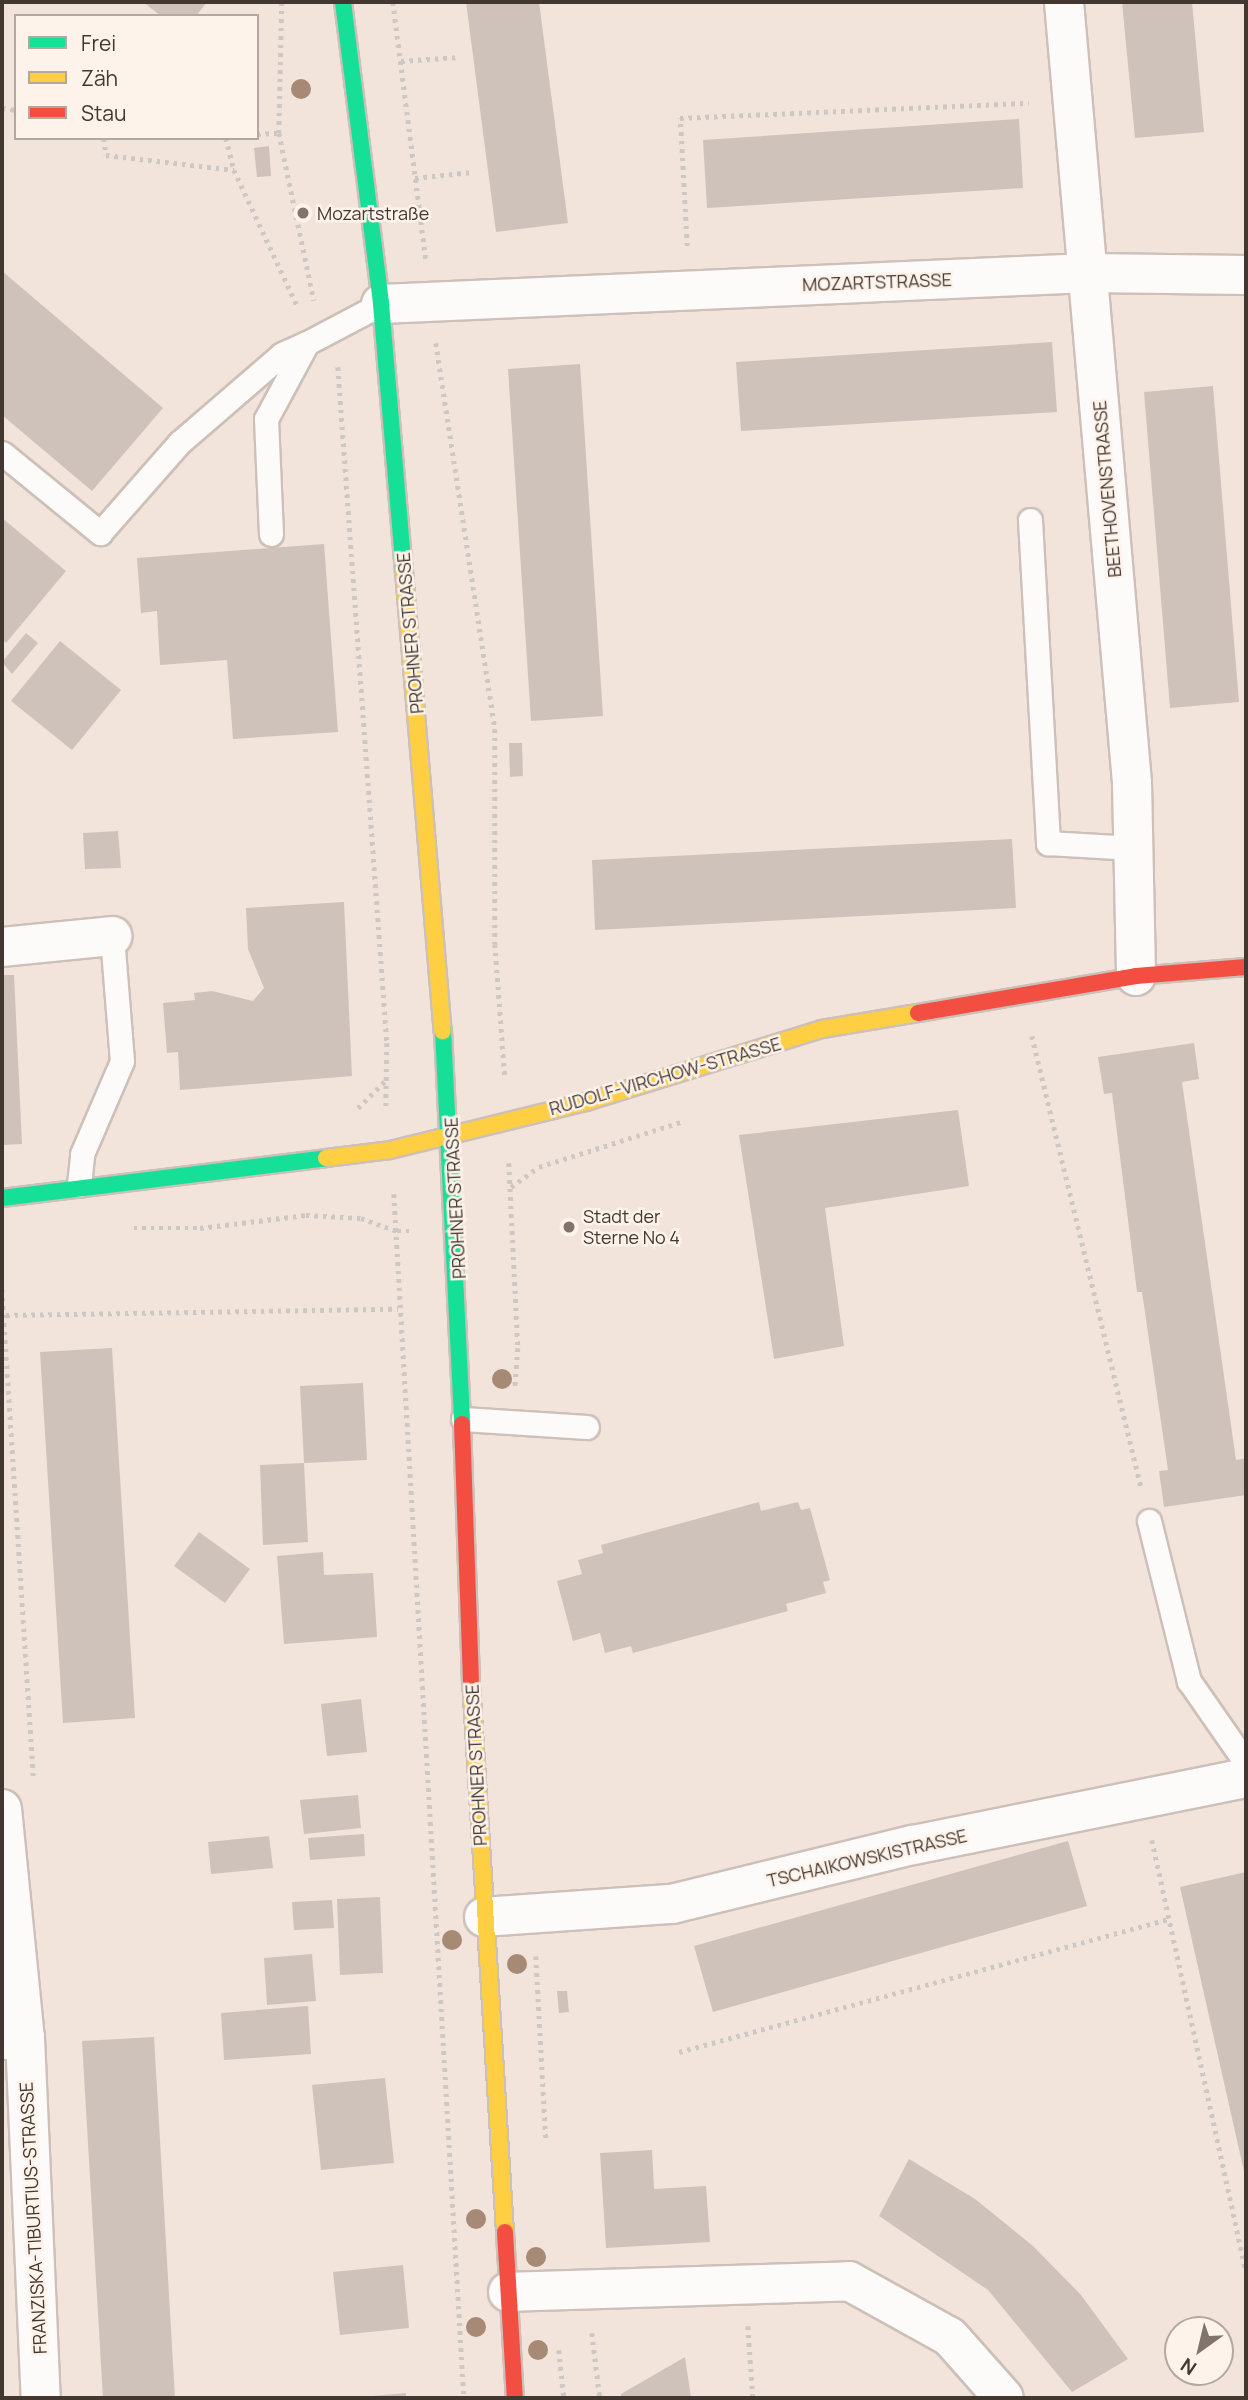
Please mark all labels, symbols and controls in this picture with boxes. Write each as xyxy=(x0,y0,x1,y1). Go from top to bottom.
legend xyxy=(14,14,259,140)
text: Frei xyxy=(81,29,116,57)
text: Zäh xyxy=(81,64,118,92)
text: Stau xyxy=(81,99,127,127)
place label: Mozartstraße xyxy=(317,202,429,224)
marker: Mozartstraße xyxy=(295,205,311,221)
street label: MOZARTSTRASSE xyxy=(802,269,952,295)
street label: BEETHOVENSTRASSE xyxy=(1089,400,1125,578)
street label: PROHNER STRASSE xyxy=(392,551,428,715)
street label: RUDOLF-VIRCHOW-STRASSE xyxy=(547,1033,783,1119)
street label: PROHNER STRASSE xyxy=(440,1117,470,1279)
place label: Stadt der Sterne No 4 xyxy=(583,1206,680,1248)
marker: Stadt der Sterne No 4 xyxy=(561,1219,577,1235)
street label: PROHNER STRASSE xyxy=(461,1684,491,1846)
street label: TSCHAIKOWSKISTRASSE xyxy=(765,1824,969,1892)
street label: FRANZISKA-TIBURTIUS-STRASSE xyxy=(15,2081,51,2355)
north arrow xyxy=(1164,2316,1234,2386)
text: N xyxy=(1175,2352,1201,2381)

